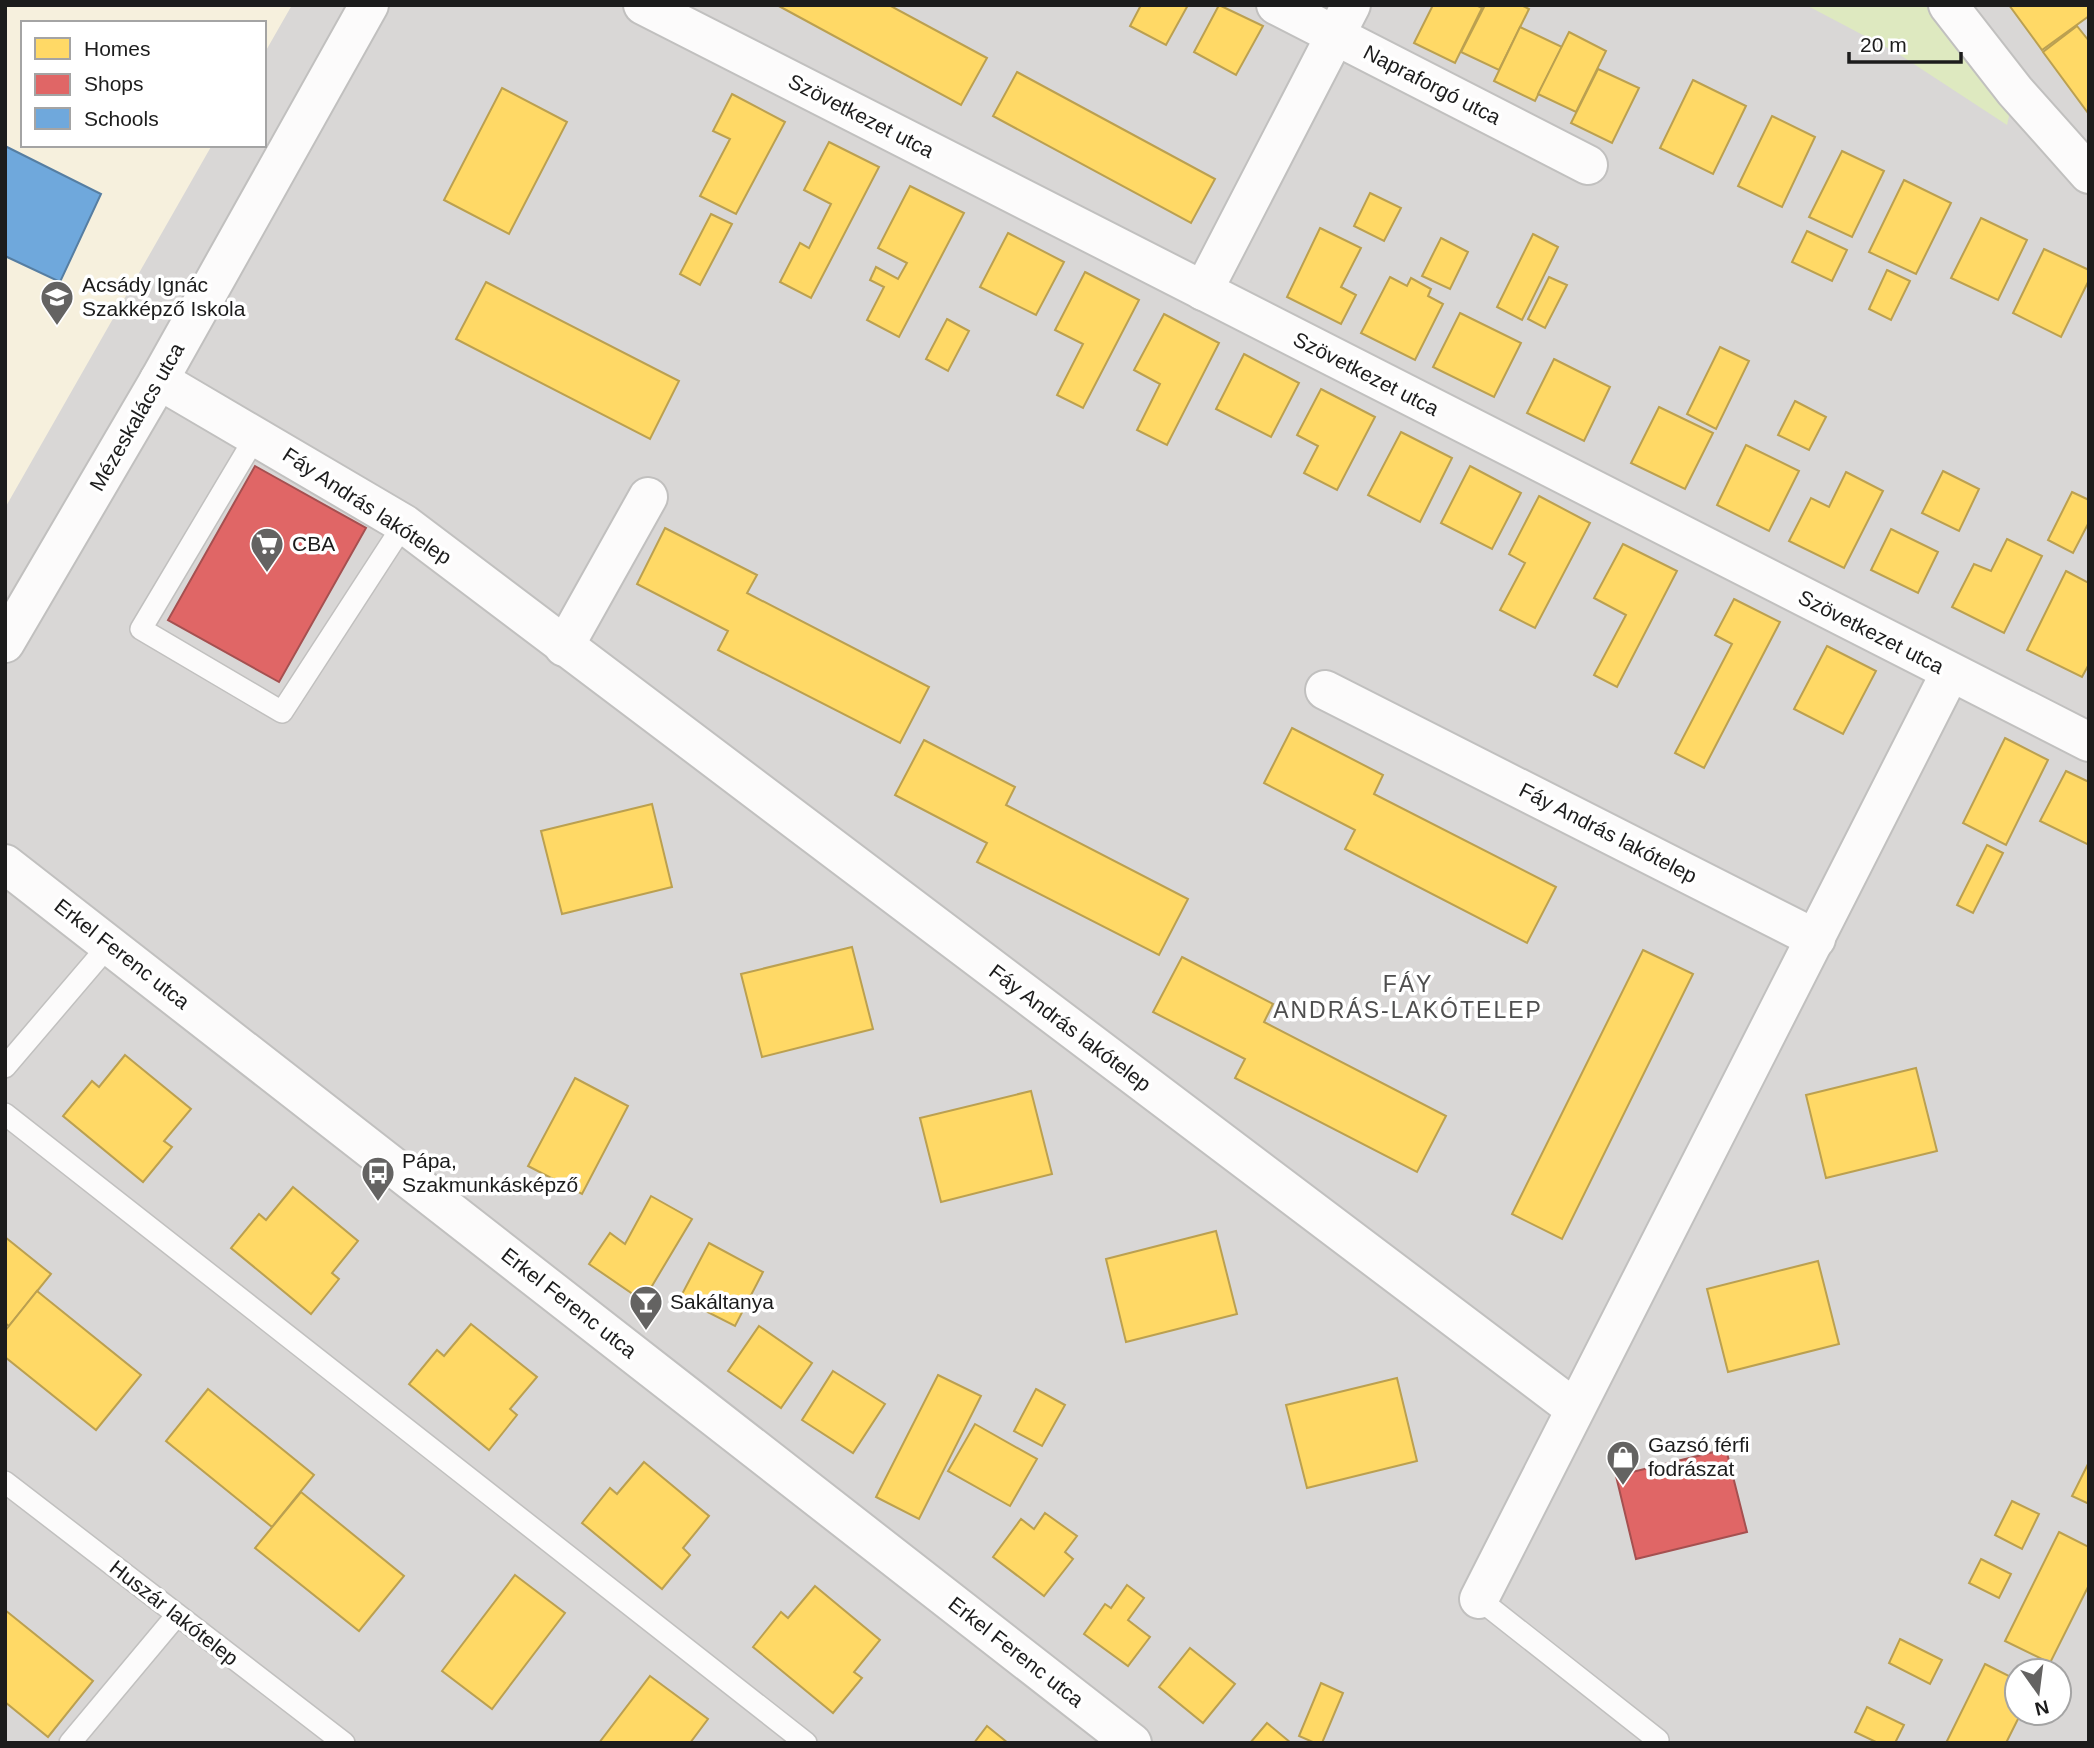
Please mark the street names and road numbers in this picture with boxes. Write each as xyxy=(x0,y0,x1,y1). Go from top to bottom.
street label: Napraforgó utca xyxy=(1360,40,1505,129)
street label: Szövetkezet utca xyxy=(785,69,938,162)
street label: Szövetkezet utca xyxy=(1290,327,1443,420)
street label: Mézeskalács utca xyxy=(85,338,188,495)
street label: Fáy András lakótelep xyxy=(279,443,456,569)
street label: Szövetkezet utca xyxy=(1795,585,1948,678)
street label: Fáy András lakótelep xyxy=(1516,778,1701,887)
street label: Erkel Ferenc utca xyxy=(50,894,194,1014)
street label: Fáy András lakótelep xyxy=(985,959,1156,1096)
street label: Erkel Ferenc utca xyxy=(497,1243,641,1363)
street label: Huszár lakótelep xyxy=(106,1555,243,1670)
street label: Erkel Ferenc utca xyxy=(944,1592,1088,1712)

